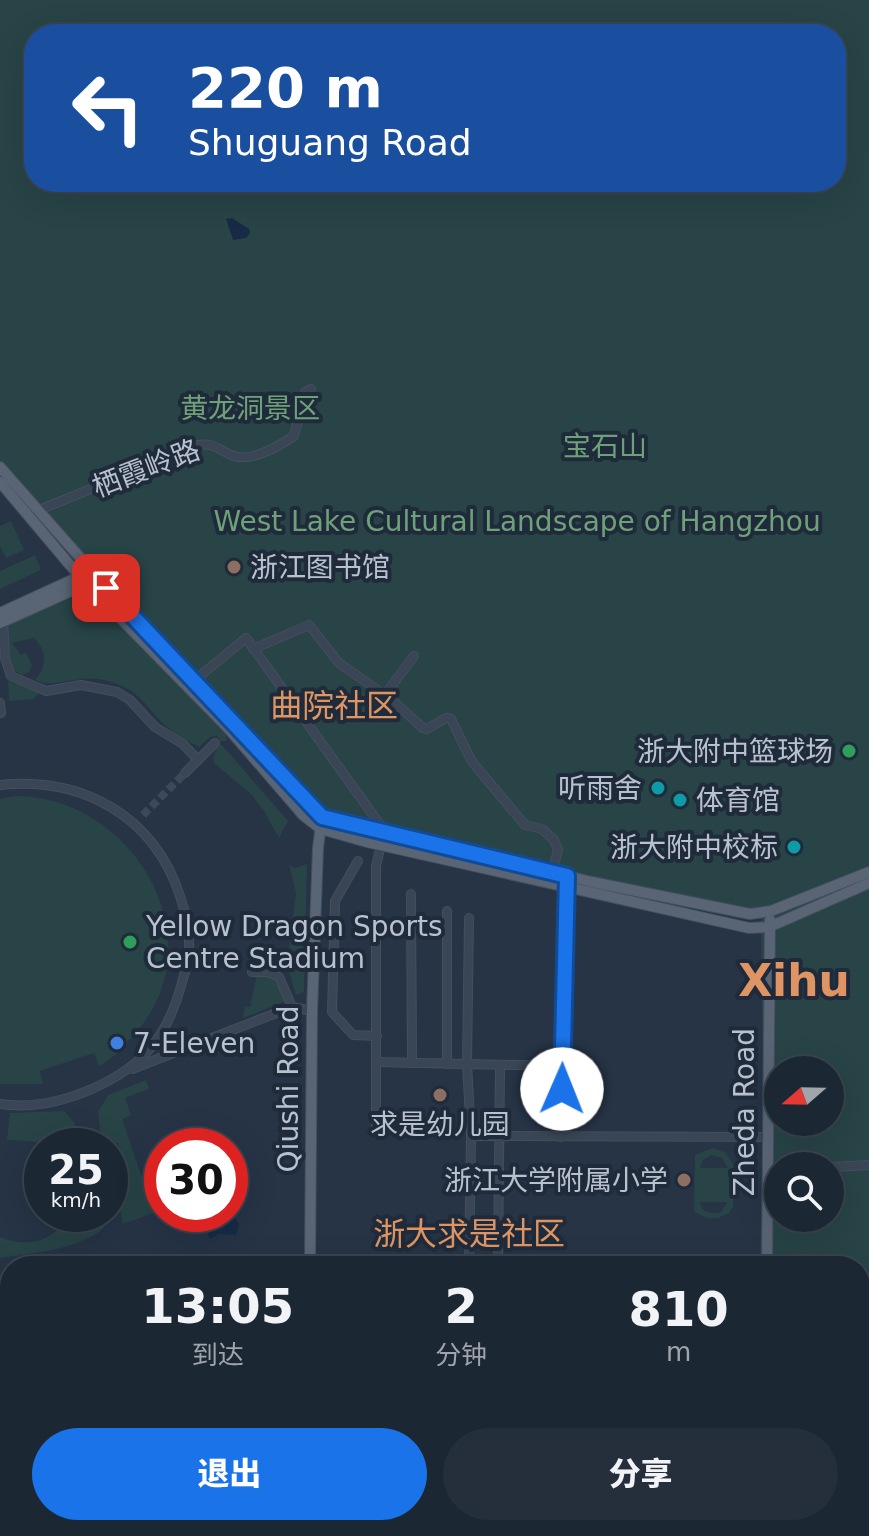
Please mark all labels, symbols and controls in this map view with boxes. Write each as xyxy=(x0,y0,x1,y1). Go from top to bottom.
text: 220 m xyxy=(188,55,383,120)
icon: left xyxy=(56,56,160,160)
text: Shuguang Road xyxy=(188,122,472,163)
park label: 黄龙洞景区 xyxy=(180,392,320,425)
park label: 宝石山 xyxy=(563,430,647,463)
street label: 栖霞岭路 xyxy=(88,433,204,504)
park label: West Lake Cultural Landscape of Hangzhou xyxy=(213,505,821,538)
place label: 浙江图书馆 xyxy=(250,551,390,584)
pin xyxy=(72,554,140,622)
marker: 浙江图书馆 xyxy=(225,558,243,576)
icon: arrive xyxy=(84,566,128,610)
district label: 曲院社区 xyxy=(270,687,398,725)
place label: 浙大附中篮球场 xyxy=(637,735,833,768)
marker: 浙大附中篮球场 xyxy=(840,742,858,760)
place label: 听雨舍 xyxy=(558,772,642,805)
marker: 听雨舍 xyxy=(649,779,667,797)
place label: 体育馆 xyxy=(696,784,780,817)
marker: 体育馆 xyxy=(671,791,689,809)
place label: 浙大附中校标 xyxy=(610,831,778,864)
marker: 浙大附中校标 xyxy=(785,838,803,856)
place label: Yellow Dragon Sports Centre Stadium xyxy=(145,910,443,975)
marker: Yellow Dragon Sports Centre Stadium xyxy=(121,933,139,951)
district label: Xihu xyxy=(738,955,850,1006)
street label: Qiushi Road xyxy=(272,1006,305,1172)
place label: 7-Eleven xyxy=(133,1027,255,1060)
street label: Zheda Road xyxy=(728,1028,761,1196)
marker: 7-Eleven xyxy=(108,1034,126,1052)
position arrow xyxy=(520,1047,604,1131)
north arrow xyxy=(764,1056,844,1136)
map controls xyxy=(764,1056,844,1232)
marker: 求是幼儿园 xyxy=(431,1086,449,1104)
place label: 求是幼儿园 xyxy=(370,1108,510,1141)
speed limit sign: 30 xyxy=(144,1128,248,1232)
text: 25 xyxy=(48,1147,104,1193)
button: search xyxy=(764,1152,844,1232)
place label: 浙江大学附属小学 xyxy=(444,1164,668,1197)
marker: 浙江大学附属小学 xyxy=(675,1171,693,1189)
text: km/h xyxy=(51,1188,101,1212)
district label: 浙大求是社区 xyxy=(373,1215,565,1253)
text: 13:05 xyxy=(141,1278,294,1334)
text: 2 xyxy=(445,1278,478,1334)
text: 810 xyxy=(629,1281,729,1337)
text: m xyxy=(666,1337,691,1367)
text: 到达 xyxy=(192,1340,244,1370)
text: 分钟 xyxy=(435,1340,487,1370)
button: 退出 xyxy=(32,1428,427,1520)
button: 分享 xyxy=(443,1428,838,1520)

